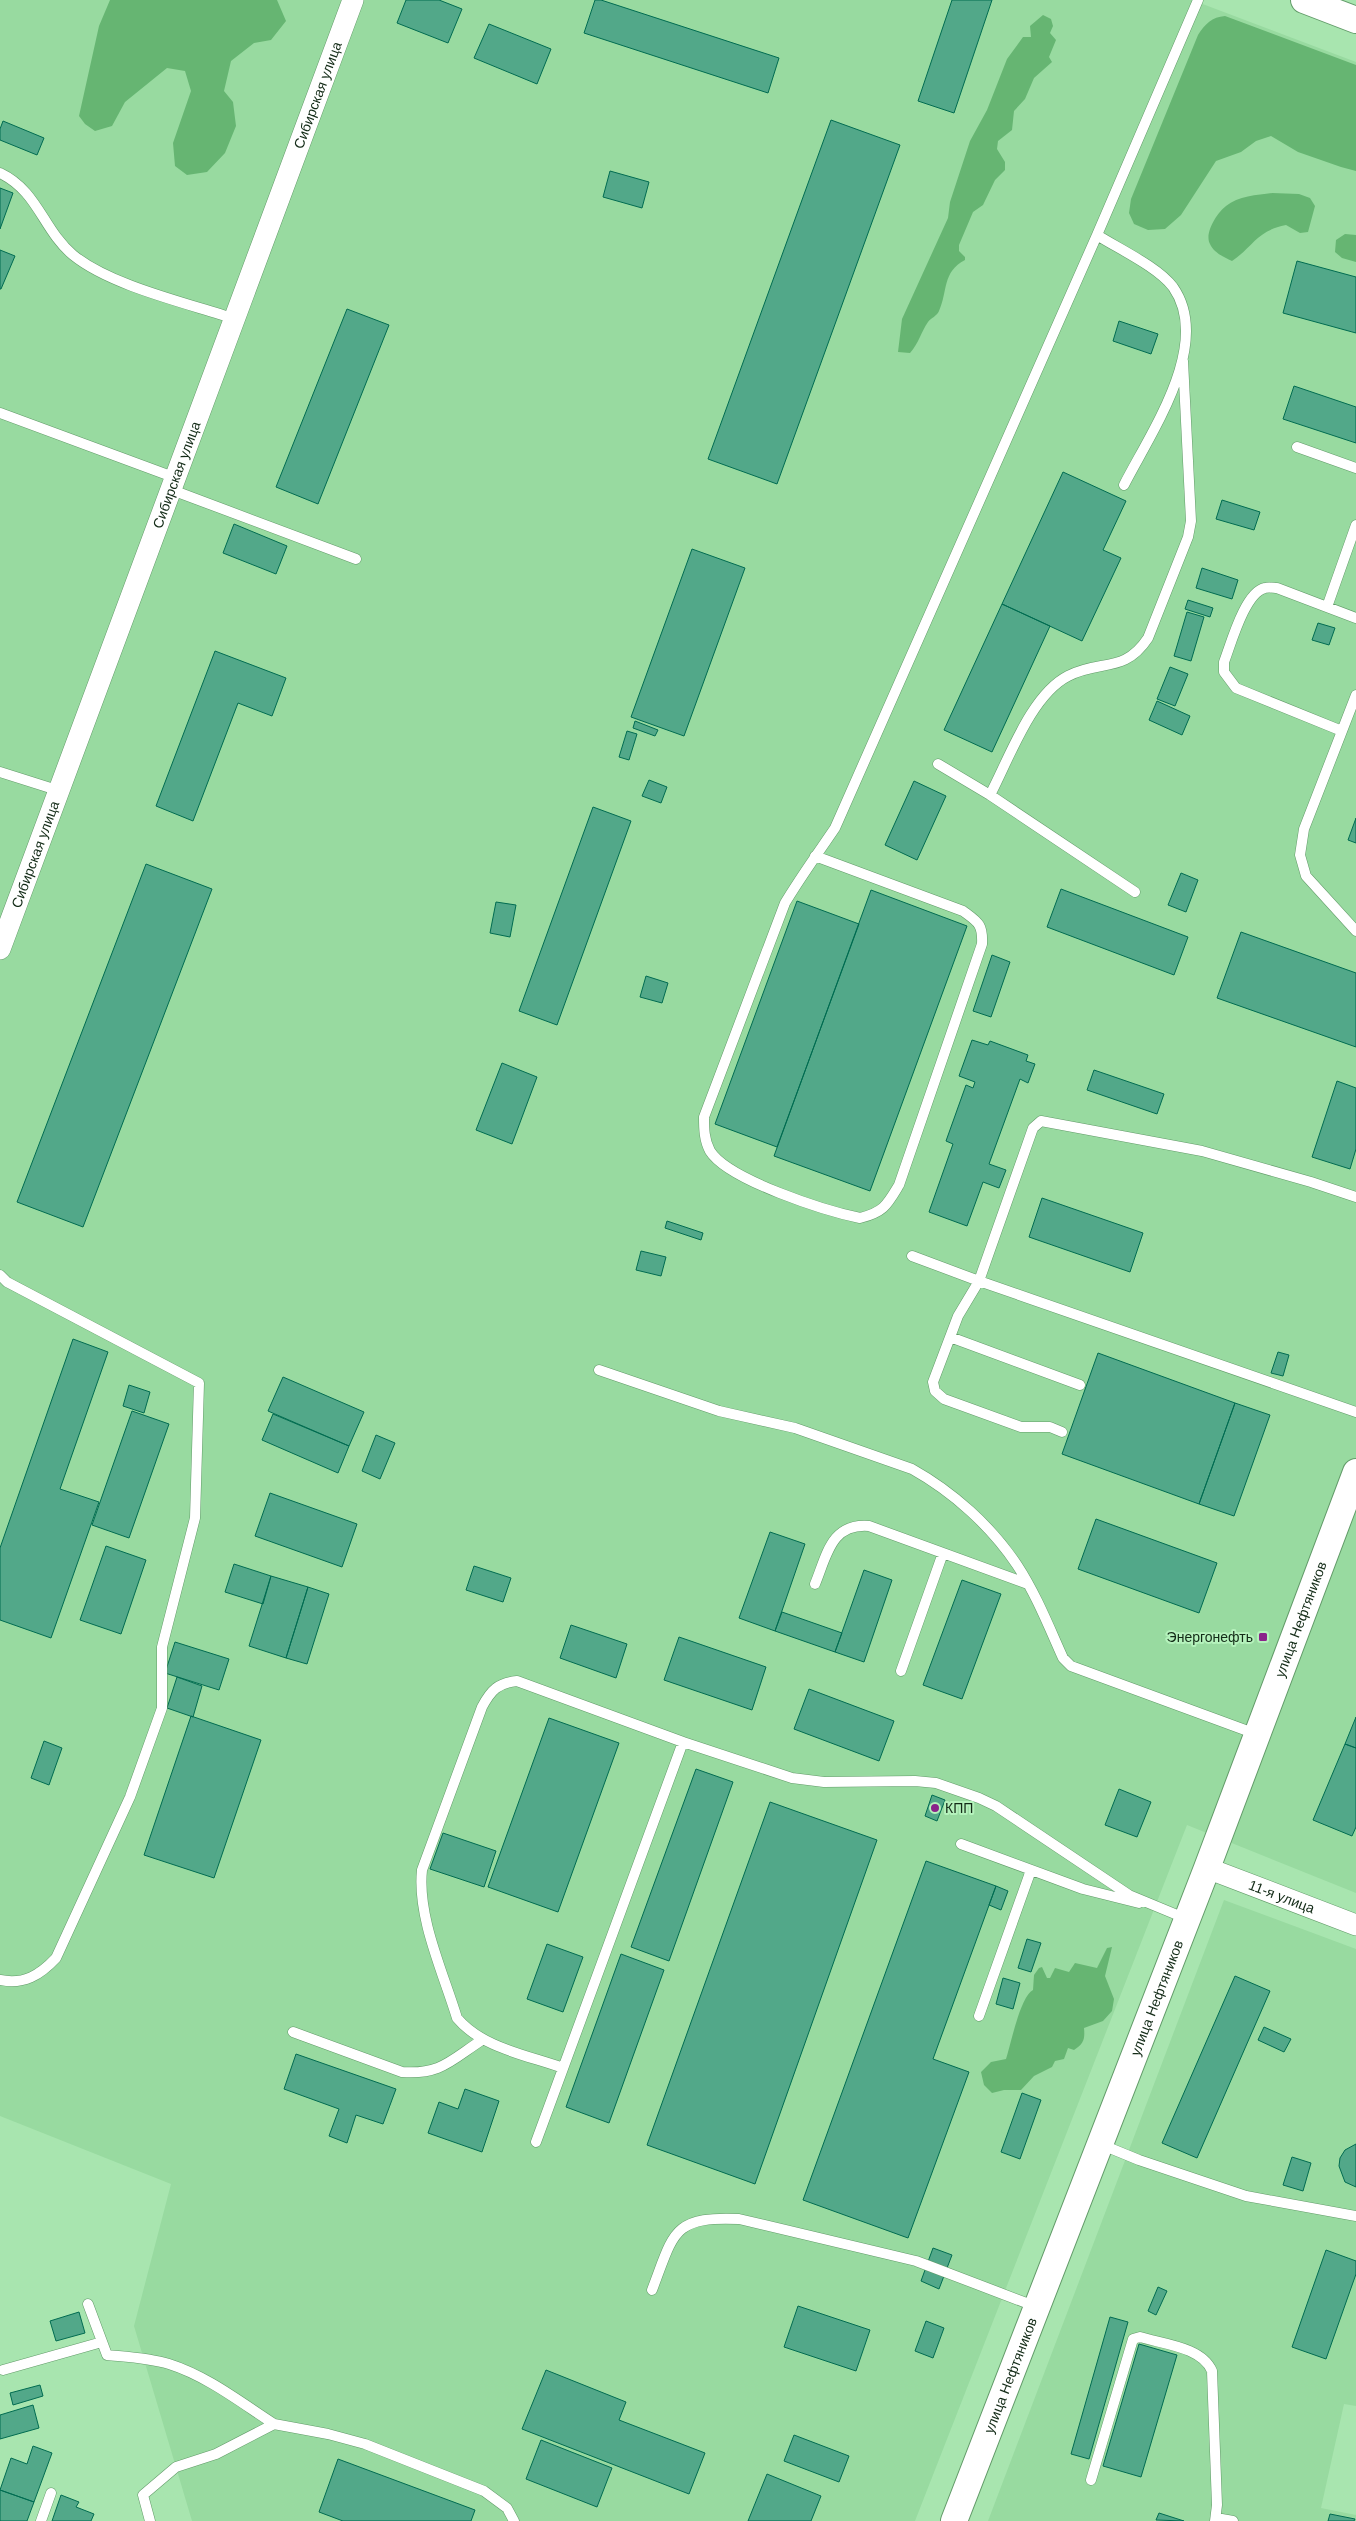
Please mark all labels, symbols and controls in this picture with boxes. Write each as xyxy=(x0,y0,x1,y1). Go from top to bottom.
street label: Сибирская улица xyxy=(290,39,345,151)
street label: Сибирская улица xyxy=(149,419,204,530)
street label: Сибирская улица xyxy=(8,798,62,910)
street label: улица Нефтяников xyxy=(1271,1559,1330,1680)
place label: Энергонефть xyxy=(1167,1629,1253,1645)
marker: Энергонефть xyxy=(1257,1631,1269,1643)
place label: КПП xyxy=(945,1800,973,1816)
marker: КПП xyxy=(929,1802,941,1814)
street label: 11-я улица xyxy=(1247,1877,1317,1916)
street label: улица Нефтяников xyxy=(1127,1938,1186,2058)
street label: улица Нефтяников xyxy=(981,2315,1040,2436)

